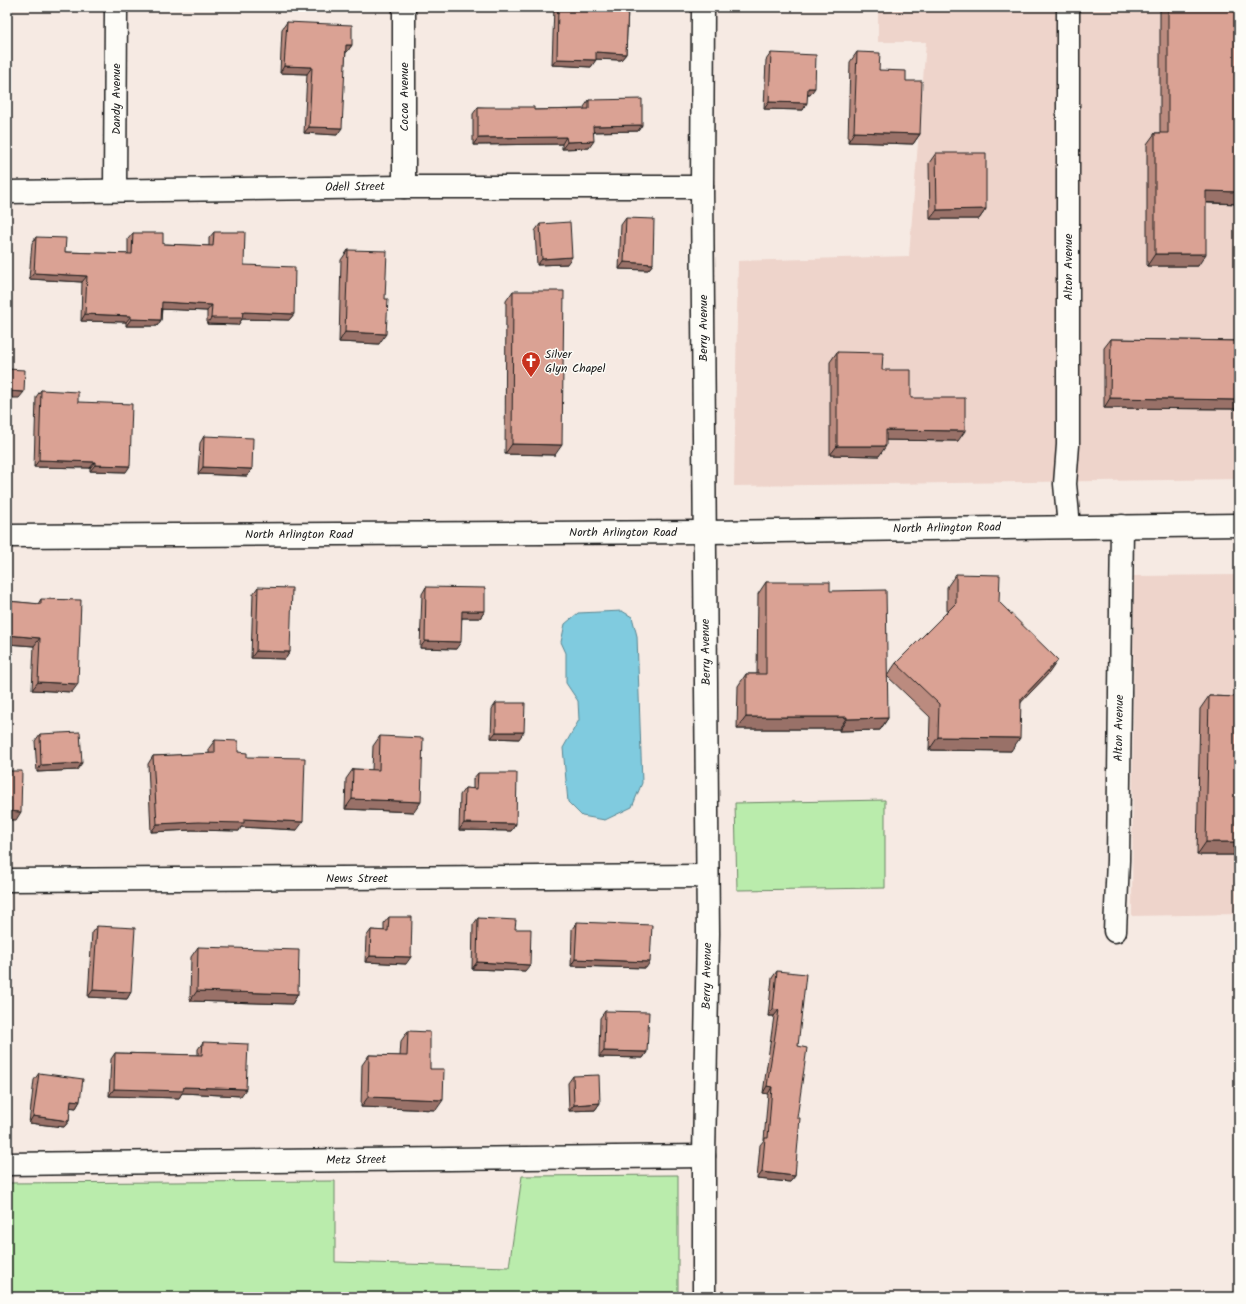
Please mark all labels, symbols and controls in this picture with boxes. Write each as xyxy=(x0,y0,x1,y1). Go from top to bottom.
street label: Cocoa Avenue xyxy=(395,62,414,132)
street label: Dandy Avenue xyxy=(107,63,126,135)
street label: Odell Street xyxy=(325,177,385,197)
street label: Alton Avenue xyxy=(1059,233,1078,300)
street label: Berry Avenue xyxy=(694,294,713,361)
place label: Silver Glyn Chapel xyxy=(545,345,605,378)
church icon: Silver Glyn Chapel xyxy=(520,350,542,378)
street label: North Arlington Road xyxy=(893,518,1002,538)
street label: North Arlington Road xyxy=(569,523,678,542)
street label: North Arlington Road xyxy=(245,525,354,544)
street label: Berry Avenue xyxy=(696,618,716,686)
street label: Alton Avenue xyxy=(1109,694,1129,762)
street label: News Street xyxy=(326,869,388,888)
street label: Berry Avenue xyxy=(697,942,717,1010)
street label: Metz Street xyxy=(326,1150,387,1170)

